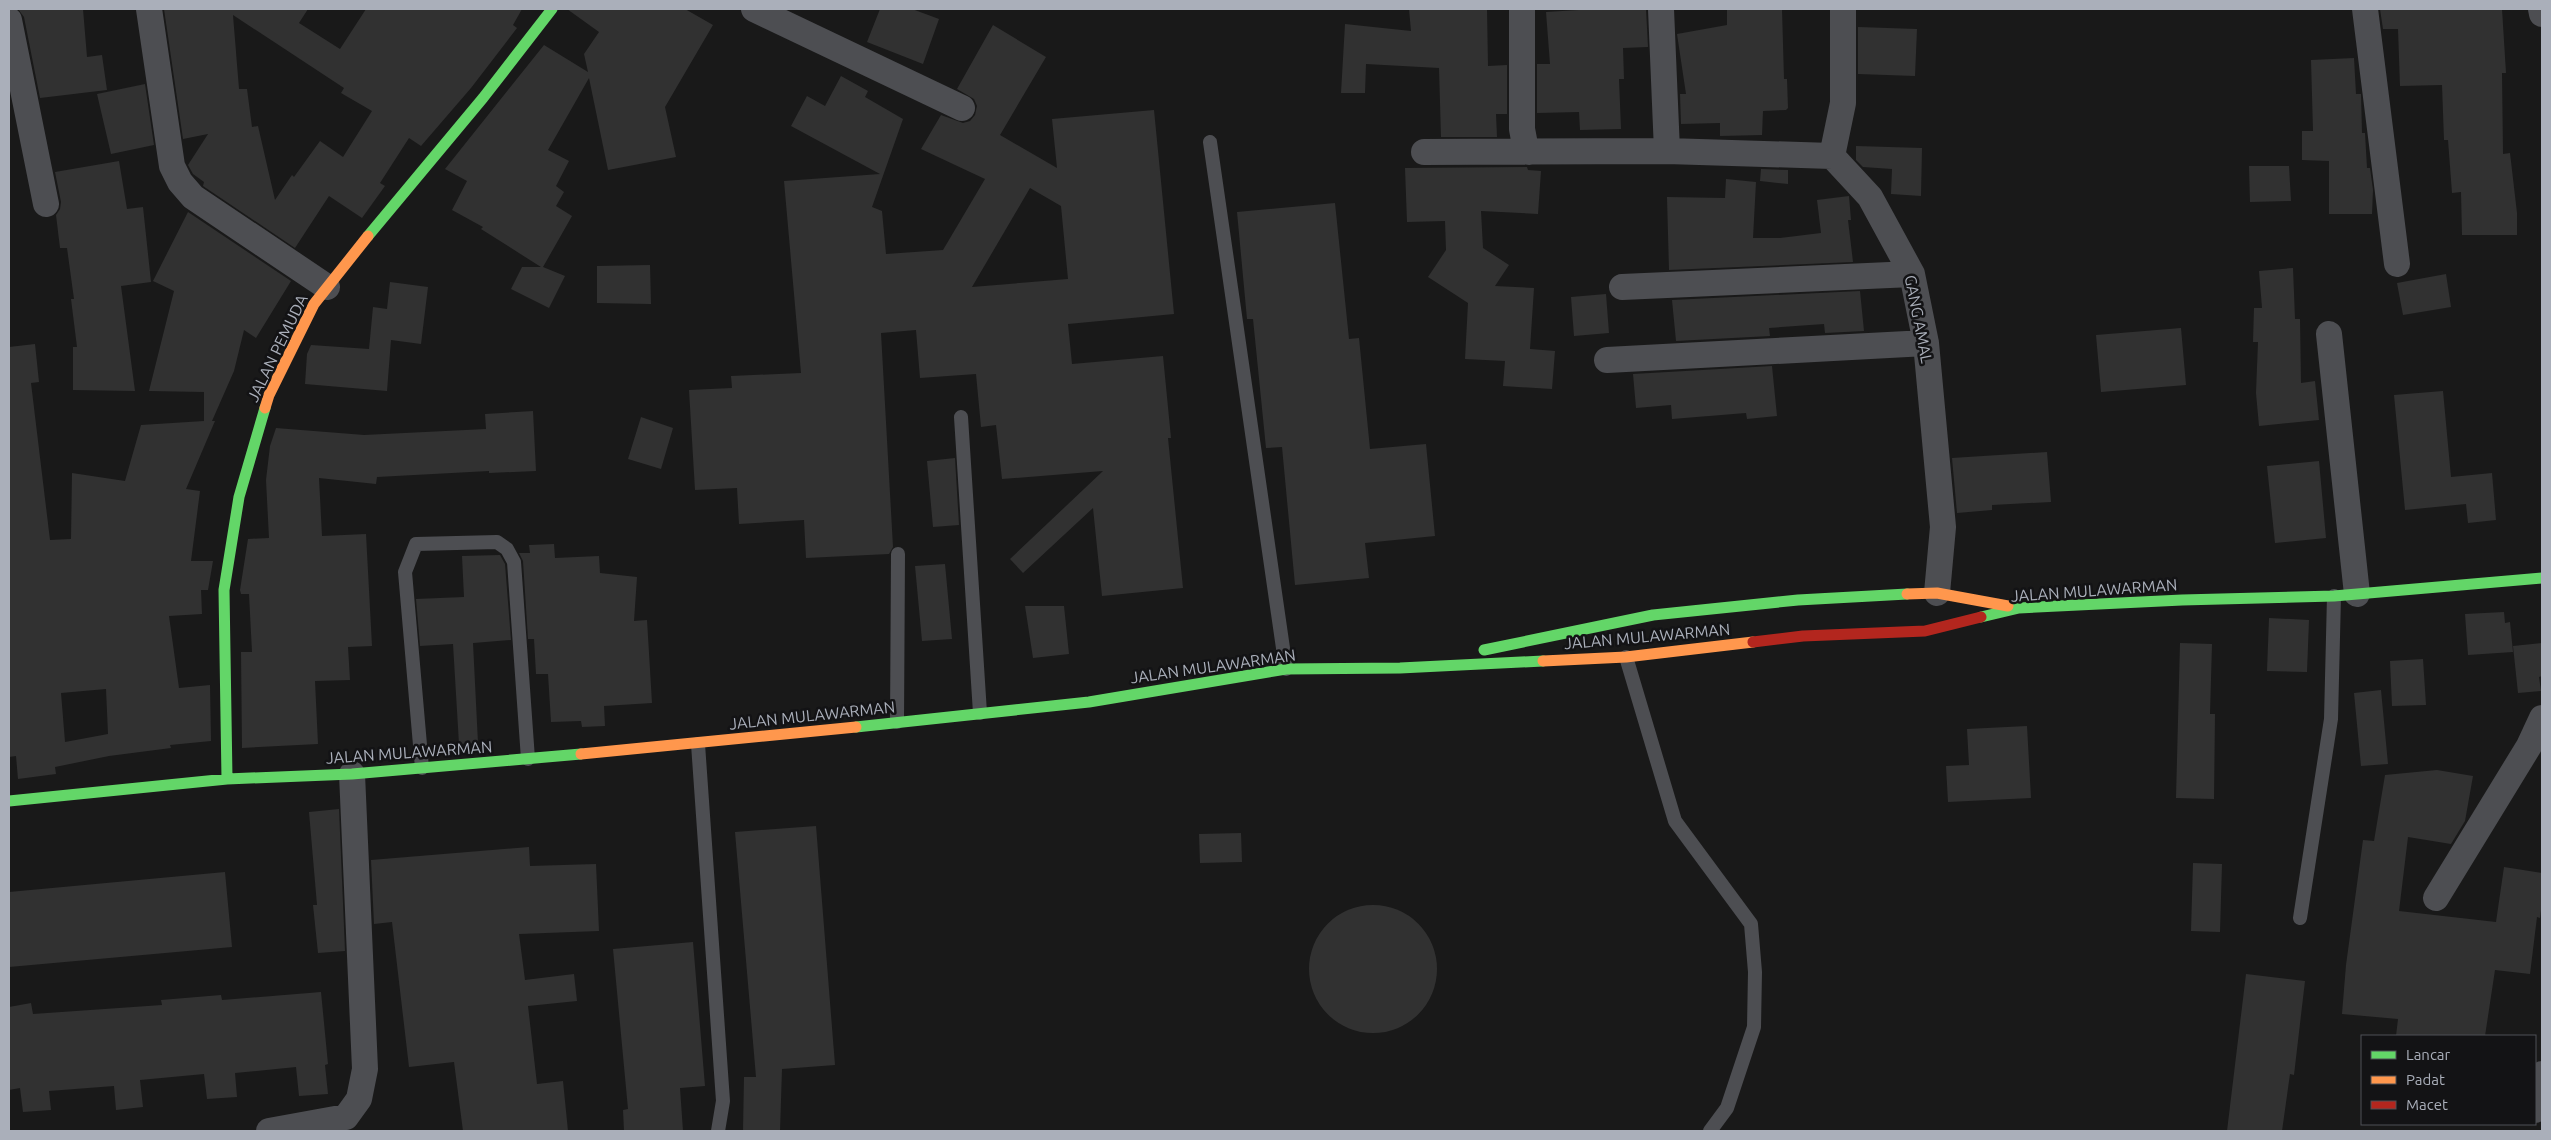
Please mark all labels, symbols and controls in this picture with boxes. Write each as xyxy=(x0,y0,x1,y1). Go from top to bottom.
street label: GANG AMAL xyxy=(1902,273,1936,365)
street label: JALAN PEMUDA xyxy=(243,291,311,405)
street label: JALAN MULAWARMAN xyxy=(2010,575,2178,605)
street label: JALAN MULAWARMAN xyxy=(1563,620,1731,652)
street label: JALAN MULAWARMAN xyxy=(1129,645,1297,687)
street label: JALAN MULAWARMAN xyxy=(728,697,896,733)
street label: JALAN MULAWARMAN xyxy=(325,737,493,767)
legend xyxy=(2361,1035,2536,1125)
text: Lancar xyxy=(2406,1046,2451,1063)
text: Padat xyxy=(2406,1071,2445,1088)
text: Macet xyxy=(2406,1096,2448,1113)

